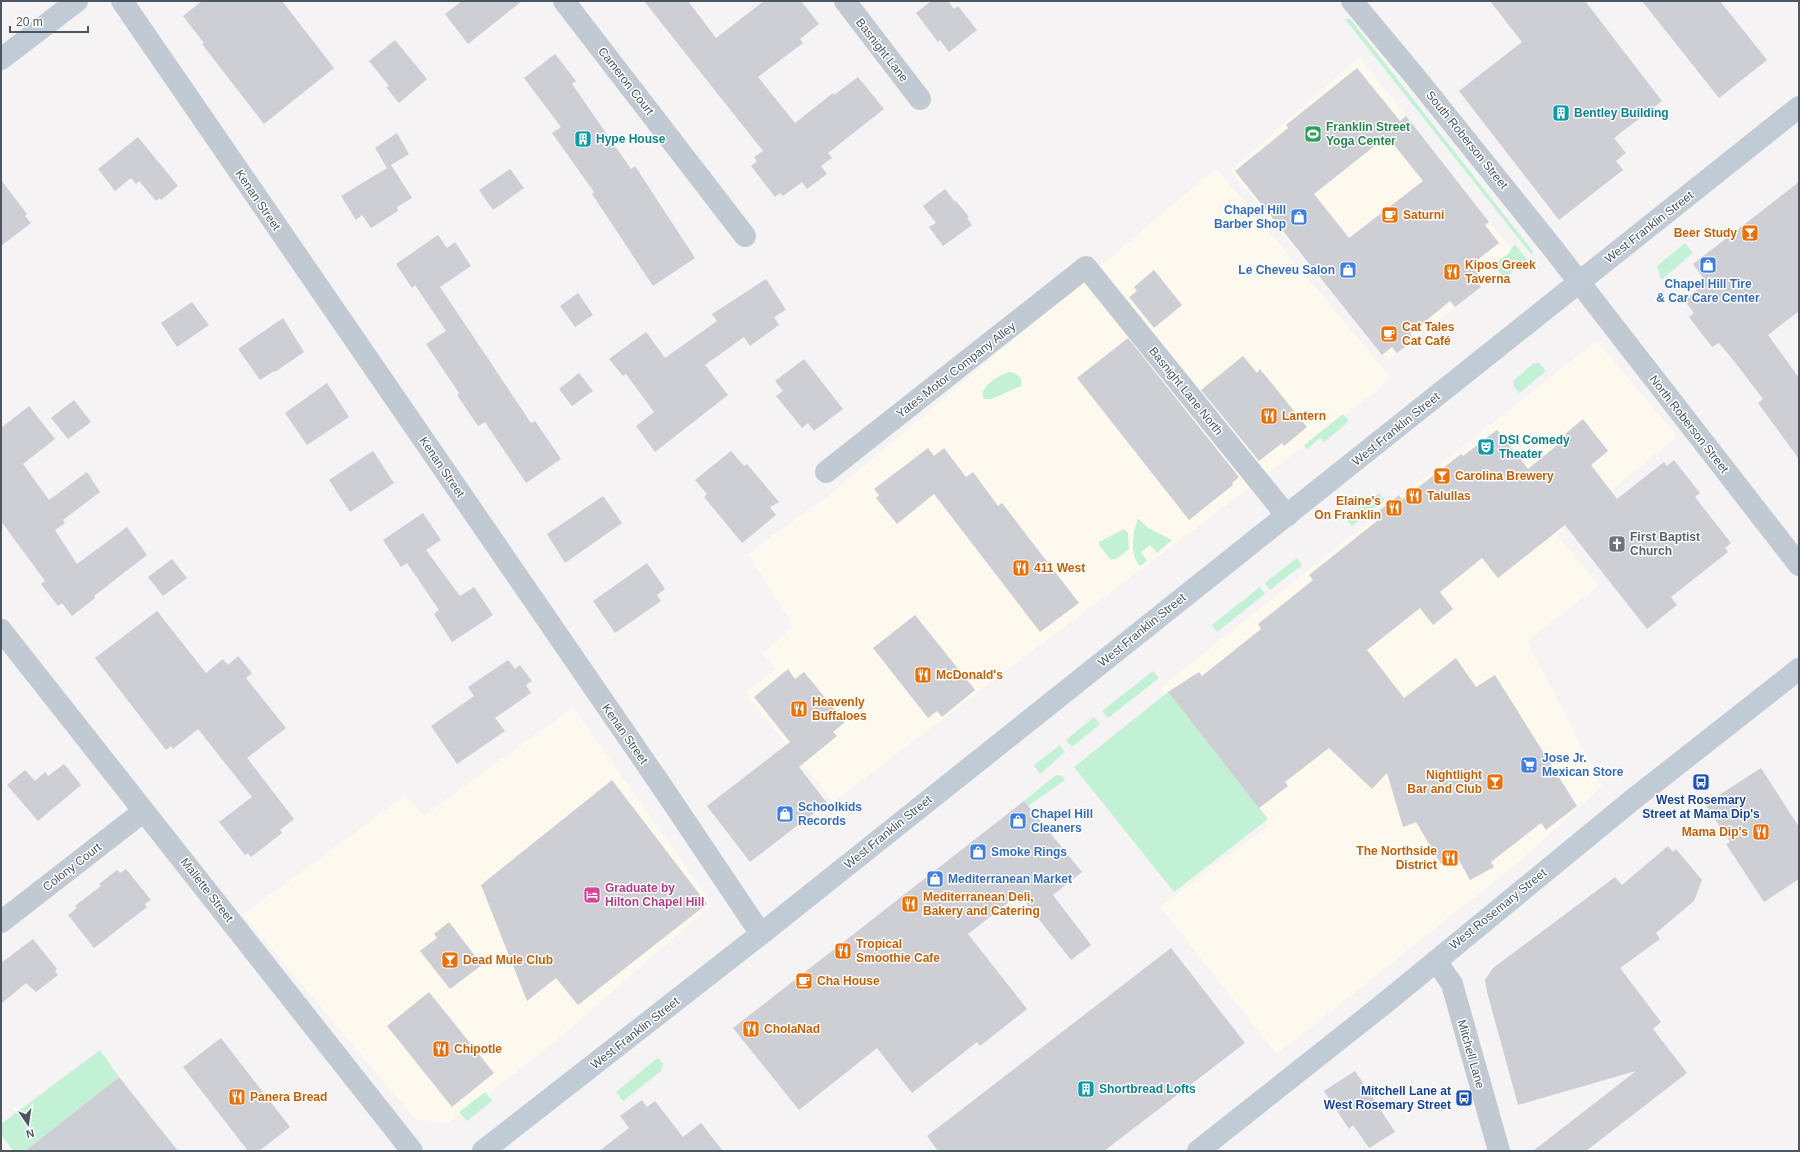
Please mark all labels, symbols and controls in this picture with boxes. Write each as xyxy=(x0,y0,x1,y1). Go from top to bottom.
scale bar xyxy=(10,8,88,34)
text: 20 m xyxy=(16,15,43,29)
street label: Basnight Lane xyxy=(853,15,911,85)
street label: Cameron Court xyxy=(595,44,657,118)
street label: South Roberson Street xyxy=(1423,88,1511,192)
building icon: Bentley Building xyxy=(1551,103,1571,123)
place label: Bentley Building xyxy=(1574,106,1669,120)
place label: Franklin Street Yoga Center xyxy=(1326,120,1410,148)
sports icon: Franklin Street Yoga Center xyxy=(1303,124,1323,144)
building icon: Hype House xyxy=(573,129,593,149)
place label: Hype House xyxy=(596,132,666,146)
street label: Kenan Street xyxy=(233,167,284,233)
street label: West Franklin Street xyxy=(1602,188,1697,266)
place label: Chapel Hill Barber Shop xyxy=(1214,203,1286,231)
cafe icon: Saturni xyxy=(1380,205,1400,225)
shop icon: Chapel Hill Barber Shop xyxy=(1289,207,1309,227)
place label: Saturni xyxy=(1403,208,1444,222)
bar icon: Beer Study xyxy=(1740,223,1760,243)
place label: Beer Study xyxy=(1674,226,1737,240)
shop icon: Chapel Hill Tire & Car Care Center xyxy=(1698,255,1718,275)
place label: Kipos Greek Taverna xyxy=(1465,258,1536,286)
shop icon: Le Cheveu Salon xyxy=(1338,260,1358,280)
restaurant icon: Kipos Greek Taverna xyxy=(1442,262,1462,282)
place label: Le Cheveu Salon xyxy=(1238,263,1335,277)
place label: Chapel Hill Tire & Car Care Center xyxy=(1656,277,1760,305)
street label: Yates Motor Company Alley xyxy=(894,319,1018,421)
place label: Cat Tales Cat Café xyxy=(1402,320,1455,348)
cafe icon: Cat Tales Cat Café xyxy=(1379,324,1399,344)
street label: Basnight Lane North xyxy=(1146,344,1226,438)
street label: North Roberson Street xyxy=(1647,372,1732,476)
street label: West Franklin Street xyxy=(1349,389,1443,469)
restaurant icon: Lantern xyxy=(1259,406,1279,426)
place label: Lantern xyxy=(1282,409,1326,423)
place label: DSI Comedy Theater xyxy=(1499,433,1570,461)
street label: Kenan Street xyxy=(417,434,468,500)
theatre icon: DSI Comedy Theater xyxy=(1476,437,1496,457)
bar icon: Carolina Brewery xyxy=(1432,466,1452,486)
place label: Carolina Brewery xyxy=(1455,469,1554,483)
restaurant icon: Talullas xyxy=(1404,486,1424,506)
place label: Talullas xyxy=(1427,489,1471,503)
place label: Elaine's On Franklin xyxy=(1314,494,1381,522)
restaurant icon: Elaine's On Franklin xyxy=(1384,498,1404,518)
place label: First Baptist Church xyxy=(1630,530,1700,558)
church icon: First Baptist Church xyxy=(1607,534,1627,554)
restaurant icon: 411 West xyxy=(1011,558,1031,578)
place label: 411 West xyxy=(1034,561,1085,575)
street label: West Franklin Street xyxy=(1095,590,1189,670)
restaurant icon: McDonald's xyxy=(913,665,933,685)
place label: McDonald's xyxy=(936,668,1003,682)
place label: Heavenly Buffaloes xyxy=(812,695,867,723)
restaurant icon: Heavenly Buffaloes xyxy=(789,699,809,719)
street label: Kenan Street xyxy=(599,701,651,767)
place label: Jose Jr. Mexican Store xyxy=(1542,751,1624,779)
supermarket icon: Jose Jr. Mexican Store xyxy=(1519,755,1539,775)
place label: Nightlight Bar and Club xyxy=(1407,768,1482,796)
bar icon: Nightlight Bar and Club xyxy=(1485,772,1505,792)
bus stop icon: West Rosemary Street at Mama Dip's xyxy=(1691,772,1711,792)
street label: West Franklin Street xyxy=(841,792,935,872)
place label: West Rosemary Street at Mama Dip's xyxy=(1642,793,1760,821)
place label: Schoolkids Records xyxy=(798,800,862,828)
shop icon: Schoolkids Records xyxy=(775,804,795,824)
place label: Chapel Hill Cleaners xyxy=(1031,807,1093,835)
shop icon: Chapel Hill Cleaners xyxy=(1008,811,1028,831)
restaurant icon: Mama Dip's xyxy=(1751,822,1771,842)
place label: Mama Dip's xyxy=(1682,825,1748,839)
street label: Colony Court xyxy=(40,840,104,894)
shop icon: Smoke Rings xyxy=(968,842,988,862)
place label: The Northside District xyxy=(1356,844,1437,872)
place label: Smoke Rings xyxy=(991,845,1067,859)
restaurant icon: The Northside District xyxy=(1440,848,1460,868)
street label: Mallette Street xyxy=(178,855,237,925)
street label: West Rosemary Street xyxy=(1447,865,1550,952)
shop icon: Mediterranean Market xyxy=(925,869,945,889)
place label: Mediterranean Market xyxy=(948,872,1072,886)
place label: Graduate by Hilton Chapel Hill xyxy=(605,881,704,909)
hotel icon: Graduate by Hilton Chapel Hill xyxy=(582,885,602,905)
place label: Mediterranean Deli, Bakery and Catering xyxy=(923,890,1040,918)
restaurant icon: Mediterranean Deli, Bakery and Catering xyxy=(900,894,920,914)
place label: Tropical Smoothie Cafe xyxy=(856,937,940,965)
restaurant icon: Tropical Smoothie Cafe xyxy=(833,941,853,961)
bar icon: Dead Mule Club xyxy=(440,950,460,970)
place label: Dead Mule Club xyxy=(463,953,553,967)
cafe icon: Cha House xyxy=(794,971,814,991)
place label: Cha House xyxy=(817,974,880,988)
street label: West Franklin Street xyxy=(588,994,683,1072)
street label: Mitchell Lane xyxy=(1455,1018,1488,1090)
restaurant icon: CholaNad xyxy=(741,1019,761,1039)
place label: CholaNad xyxy=(764,1022,820,1036)
restaurant icon: Chipotle xyxy=(431,1039,451,1059)
place label: Chipotle xyxy=(454,1042,502,1056)
building icon: Shortbread Lofts xyxy=(1076,1079,1096,1099)
place label: Shortbread Lofts xyxy=(1099,1082,1196,1096)
place label: Mitchell Lane at West Rosemary Street xyxy=(1324,1084,1451,1112)
restaurant icon: Panera Bread xyxy=(227,1087,247,1107)
bus stop icon: Mitchell Lane at West Rosemary Street xyxy=(1454,1088,1474,1108)
place label: Panera Bread xyxy=(250,1090,327,1104)
north arrow xyxy=(8,1104,48,1144)
text: N xyxy=(25,1127,35,1140)

